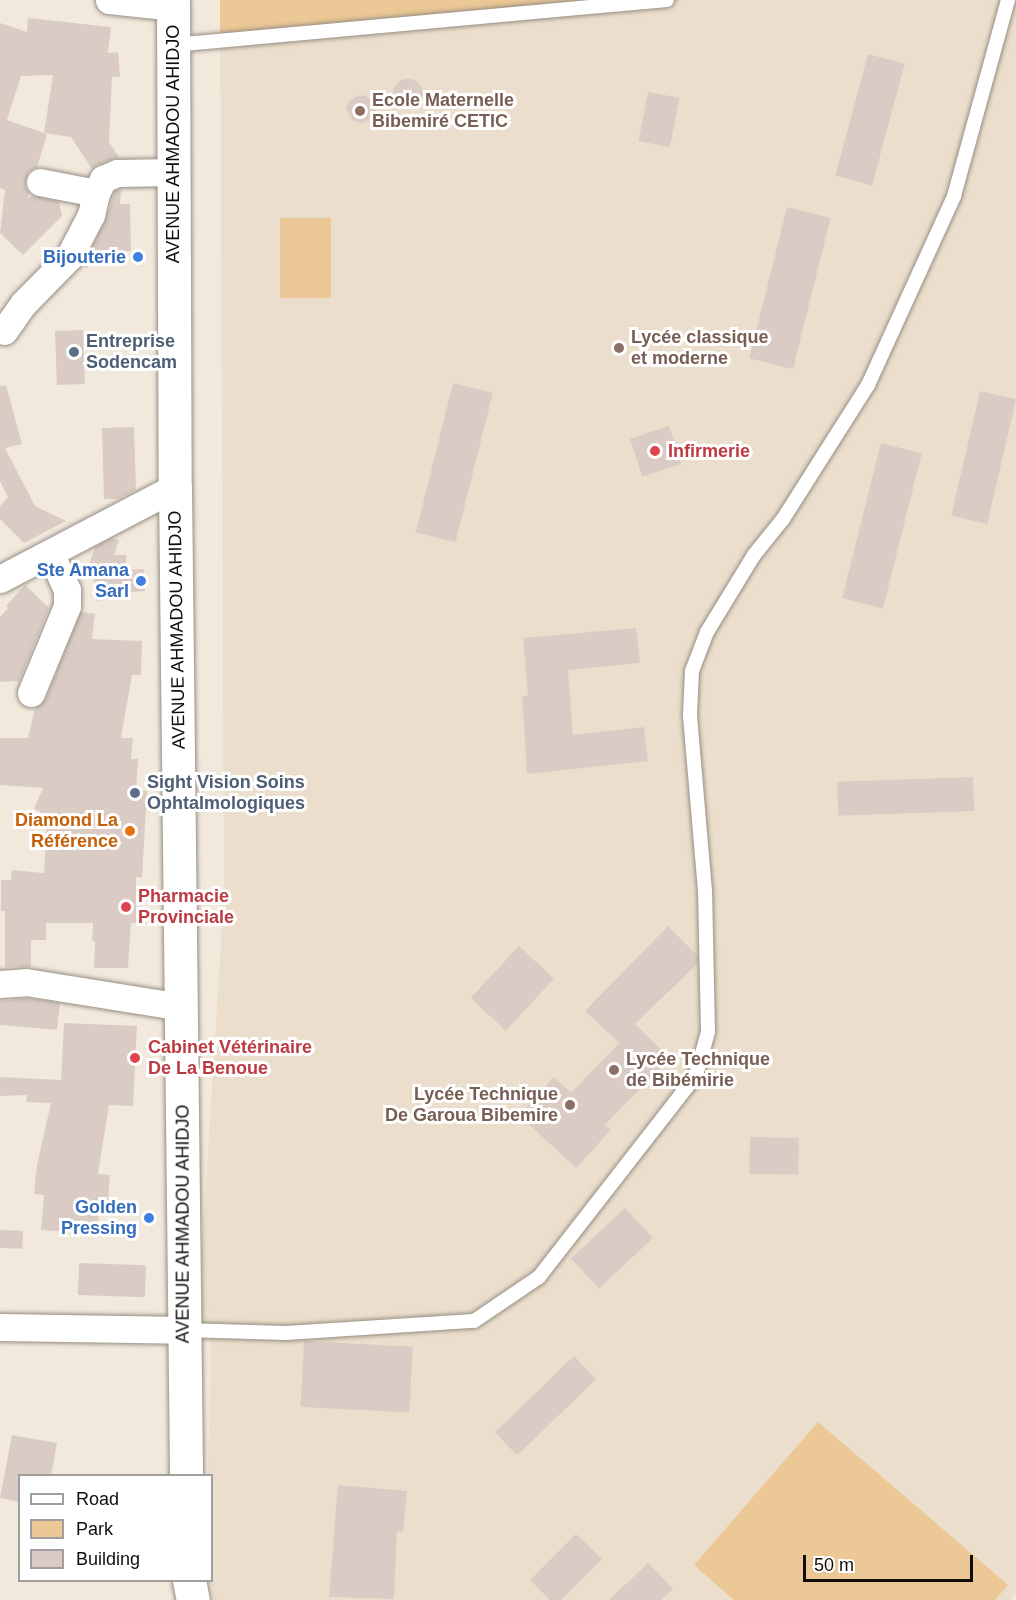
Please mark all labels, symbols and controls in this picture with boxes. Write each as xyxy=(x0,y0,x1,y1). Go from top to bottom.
street label: AVENUE AHMADOU AHIDJO xyxy=(162,24,184,264)
place label: Ecole Maternelle Bibemiré CETIC xyxy=(372,90,514,132)
marker: Ecole Maternelle Bibemiré CETIC xyxy=(353,104,367,118)
place label: Bijouterie xyxy=(43,246,126,268)
marker: Bijouterie xyxy=(131,250,145,264)
place label: Lycée classique et moderne xyxy=(631,327,768,370)
place label: Entreprise Sodencam xyxy=(86,331,177,374)
marker: Lycée classique et moderne xyxy=(612,341,626,355)
marker: Entreprise Sodencam xyxy=(67,345,81,359)
place label: Infirmerie xyxy=(668,440,750,462)
marker: Infirmerie xyxy=(646,442,664,460)
street label: AVENUE AHMADOU AHIDJO xyxy=(164,509,190,751)
place label: Ste Amana Sarl xyxy=(36,560,129,602)
marker: Ste Amana Sarl xyxy=(134,574,148,588)
place label: Sight Vision Soins Ophtalmologiques xyxy=(147,772,305,814)
marker: Sight Vision Soins Ophtalmologiques xyxy=(128,786,142,800)
place label: Diamond La Référence xyxy=(15,810,118,852)
marker: Diamond La Référence xyxy=(123,824,137,838)
place label: Pharmacie Provinciale xyxy=(138,886,234,928)
marker: Pharmacie Provinciale xyxy=(119,900,133,914)
place label: Cabinet Vétérinaire De La Benoue xyxy=(148,1037,312,1080)
marker: Cabinet Vétérinaire De La Benoue xyxy=(126,1049,144,1067)
place label: Lycée Technique de Bibémirie xyxy=(626,1049,770,1092)
marker: Lycée Technique de Bibémirie xyxy=(607,1063,621,1077)
place label: Lycée Technique De Garoua Bibemire xyxy=(385,1084,558,1126)
marker: Lycée Technique De Garoua Bibemire xyxy=(563,1098,577,1112)
street label: AVENUE AHMADOU AHIDJO xyxy=(172,1104,194,1344)
place label: Golden Pressing xyxy=(61,1197,137,1240)
marker: Golden Pressing xyxy=(142,1211,156,1225)
legend xyxy=(18,1474,213,1582)
text: Road xyxy=(76,1489,119,1509)
text: Park xyxy=(76,1519,113,1539)
scale bar xyxy=(806,1543,976,1581)
text: Building xyxy=(76,1549,140,1569)
text: 50 m xyxy=(814,1555,854,1575)

